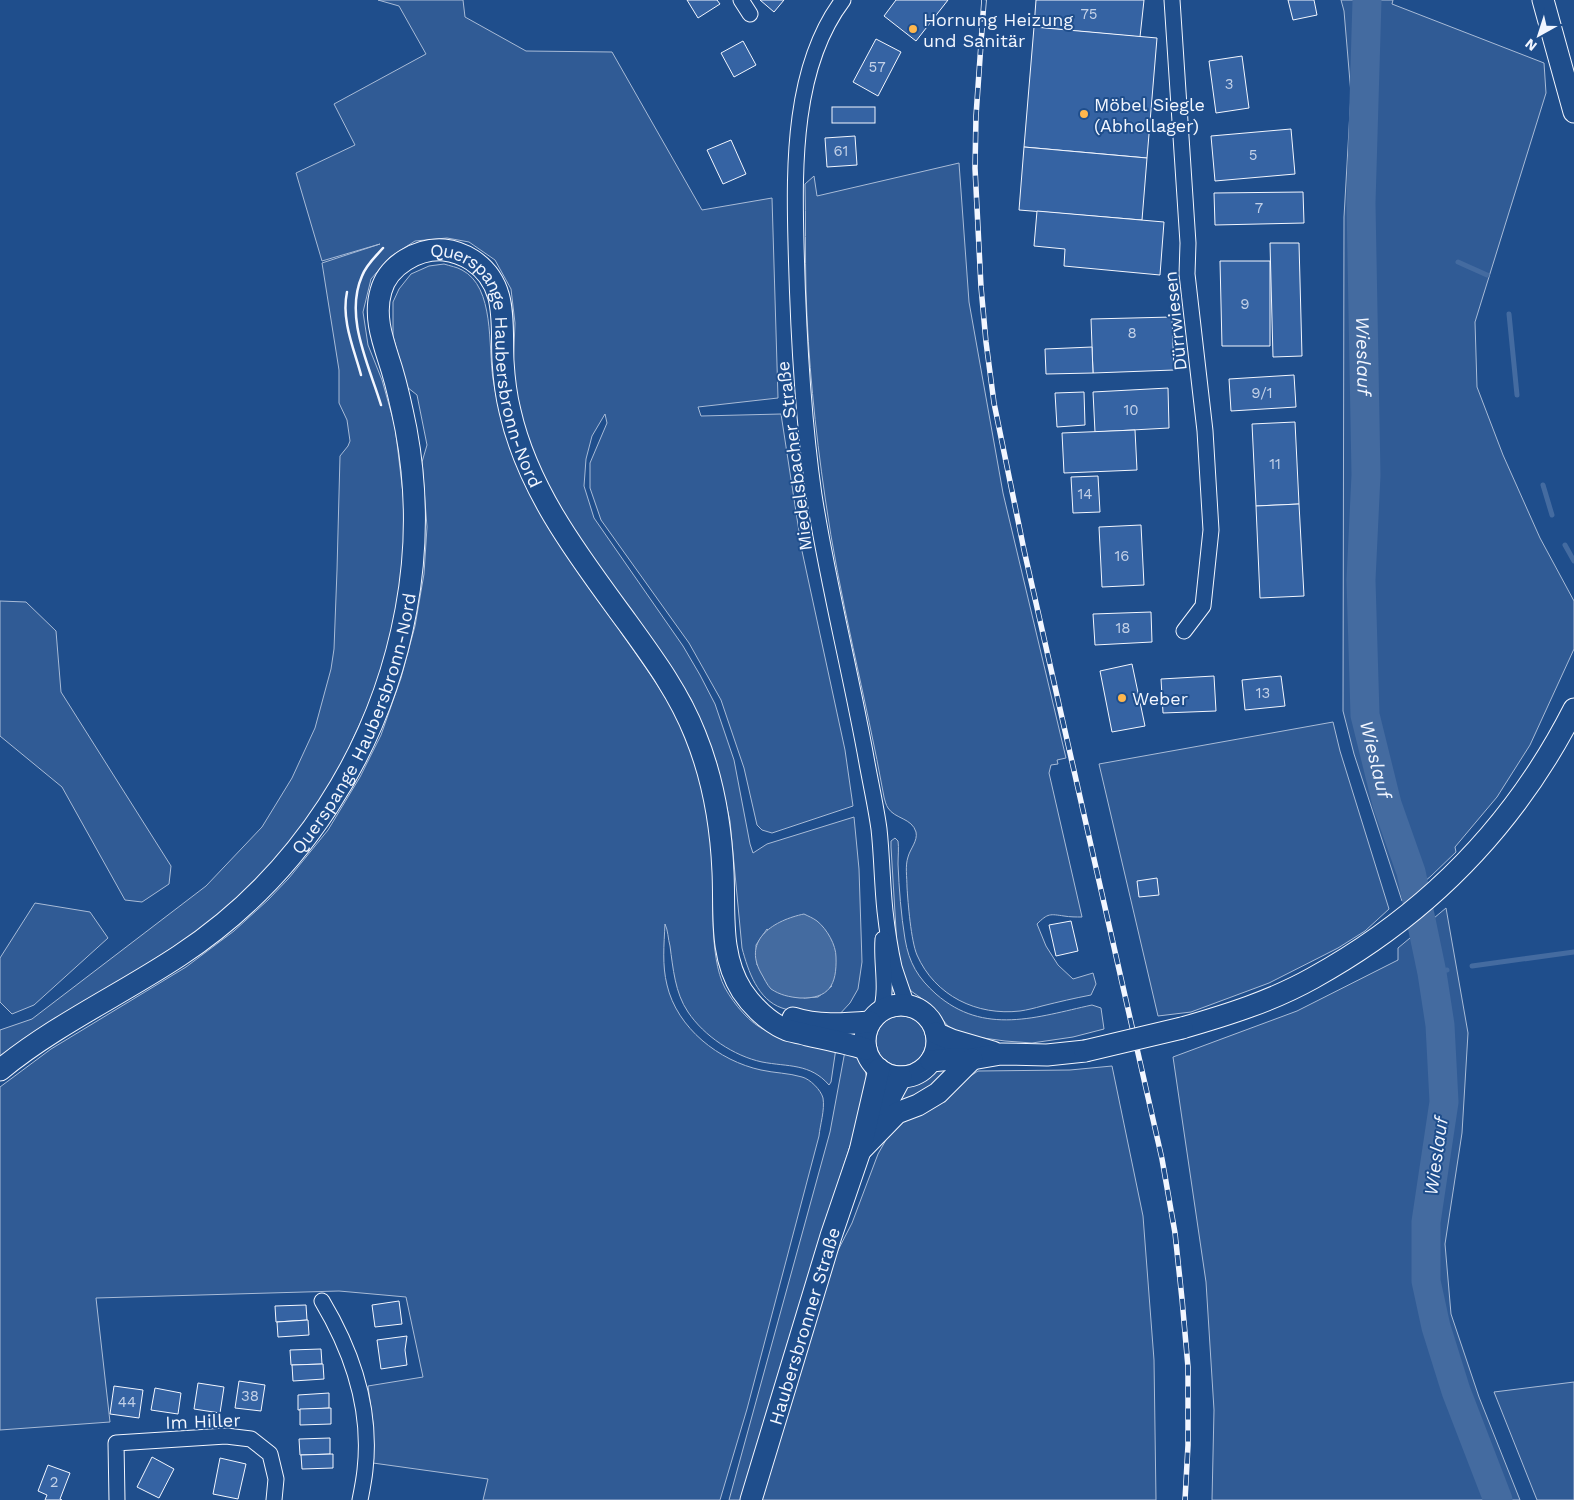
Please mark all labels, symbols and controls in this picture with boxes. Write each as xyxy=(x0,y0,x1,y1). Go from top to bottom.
house number: 75 xyxy=(1080,5,1098,23)
place label: Hornung Heizung und Sanitär xyxy=(923,9,1073,51)
north arrow xyxy=(1514,10,1564,60)
marker: Hornung Heizung und Sanitär xyxy=(907,23,919,35)
text: N xyxy=(1522,36,1540,55)
house number: 57 xyxy=(868,58,886,76)
house number: 3 xyxy=(1225,75,1233,93)
place label: Möbel Siegle (Abhollager) xyxy=(1094,94,1205,136)
marker: Möbel Siegle (Abhollager) xyxy=(1078,108,1090,120)
house number: 61 xyxy=(834,142,848,160)
house number: 5 xyxy=(1249,146,1257,164)
house number: 7 xyxy=(1255,199,1263,217)
street label: Querspange Haubersbronn-Nord xyxy=(430,239,547,491)
street label: Dürrwiesen xyxy=(1159,270,1191,372)
house number: 9 xyxy=(1240,295,1250,313)
water label: Wieslauf xyxy=(1352,316,1376,397)
house number: 8 xyxy=(1127,324,1137,342)
street label: Miedelsbacher Straße xyxy=(772,360,816,552)
house number: 9/1 xyxy=(1251,384,1273,402)
house number: 10 xyxy=(1123,401,1139,419)
house number: 11 xyxy=(1269,455,1281,473)
house number: 14 xyxy=(1077,485,1093,503)
house number: 16 xyxy=(1115,547,1129,565)
street label: Querspange Haubersbronn-Nord xyxy=(287,591,419,858)
house number: 18 xyxy=(1115,619,1131,637)
house number: 13 xyxy=(1256,684,1270,702)
place label: Weber xyxy=(1132,688,1188,709)
marker: Weber xyxy=(1116,692,1128,704)
water label: Wieslauf xyxy=(1355,718,1397,802)
water label: Wieslauf xyxy=(1419,1113,1453,1197)
street label: Haubersbronner Straße xyxy=(764,1224,844,1427)
house number: 38 xyxy=(241,1387,259,1405)
house number: 44 xyxy=(118,1393,136,1411)
street label: Im Hiller xyxy=(165,1409,241,1433)
house number: 2 xyxy=(50,1473,58,1491)

